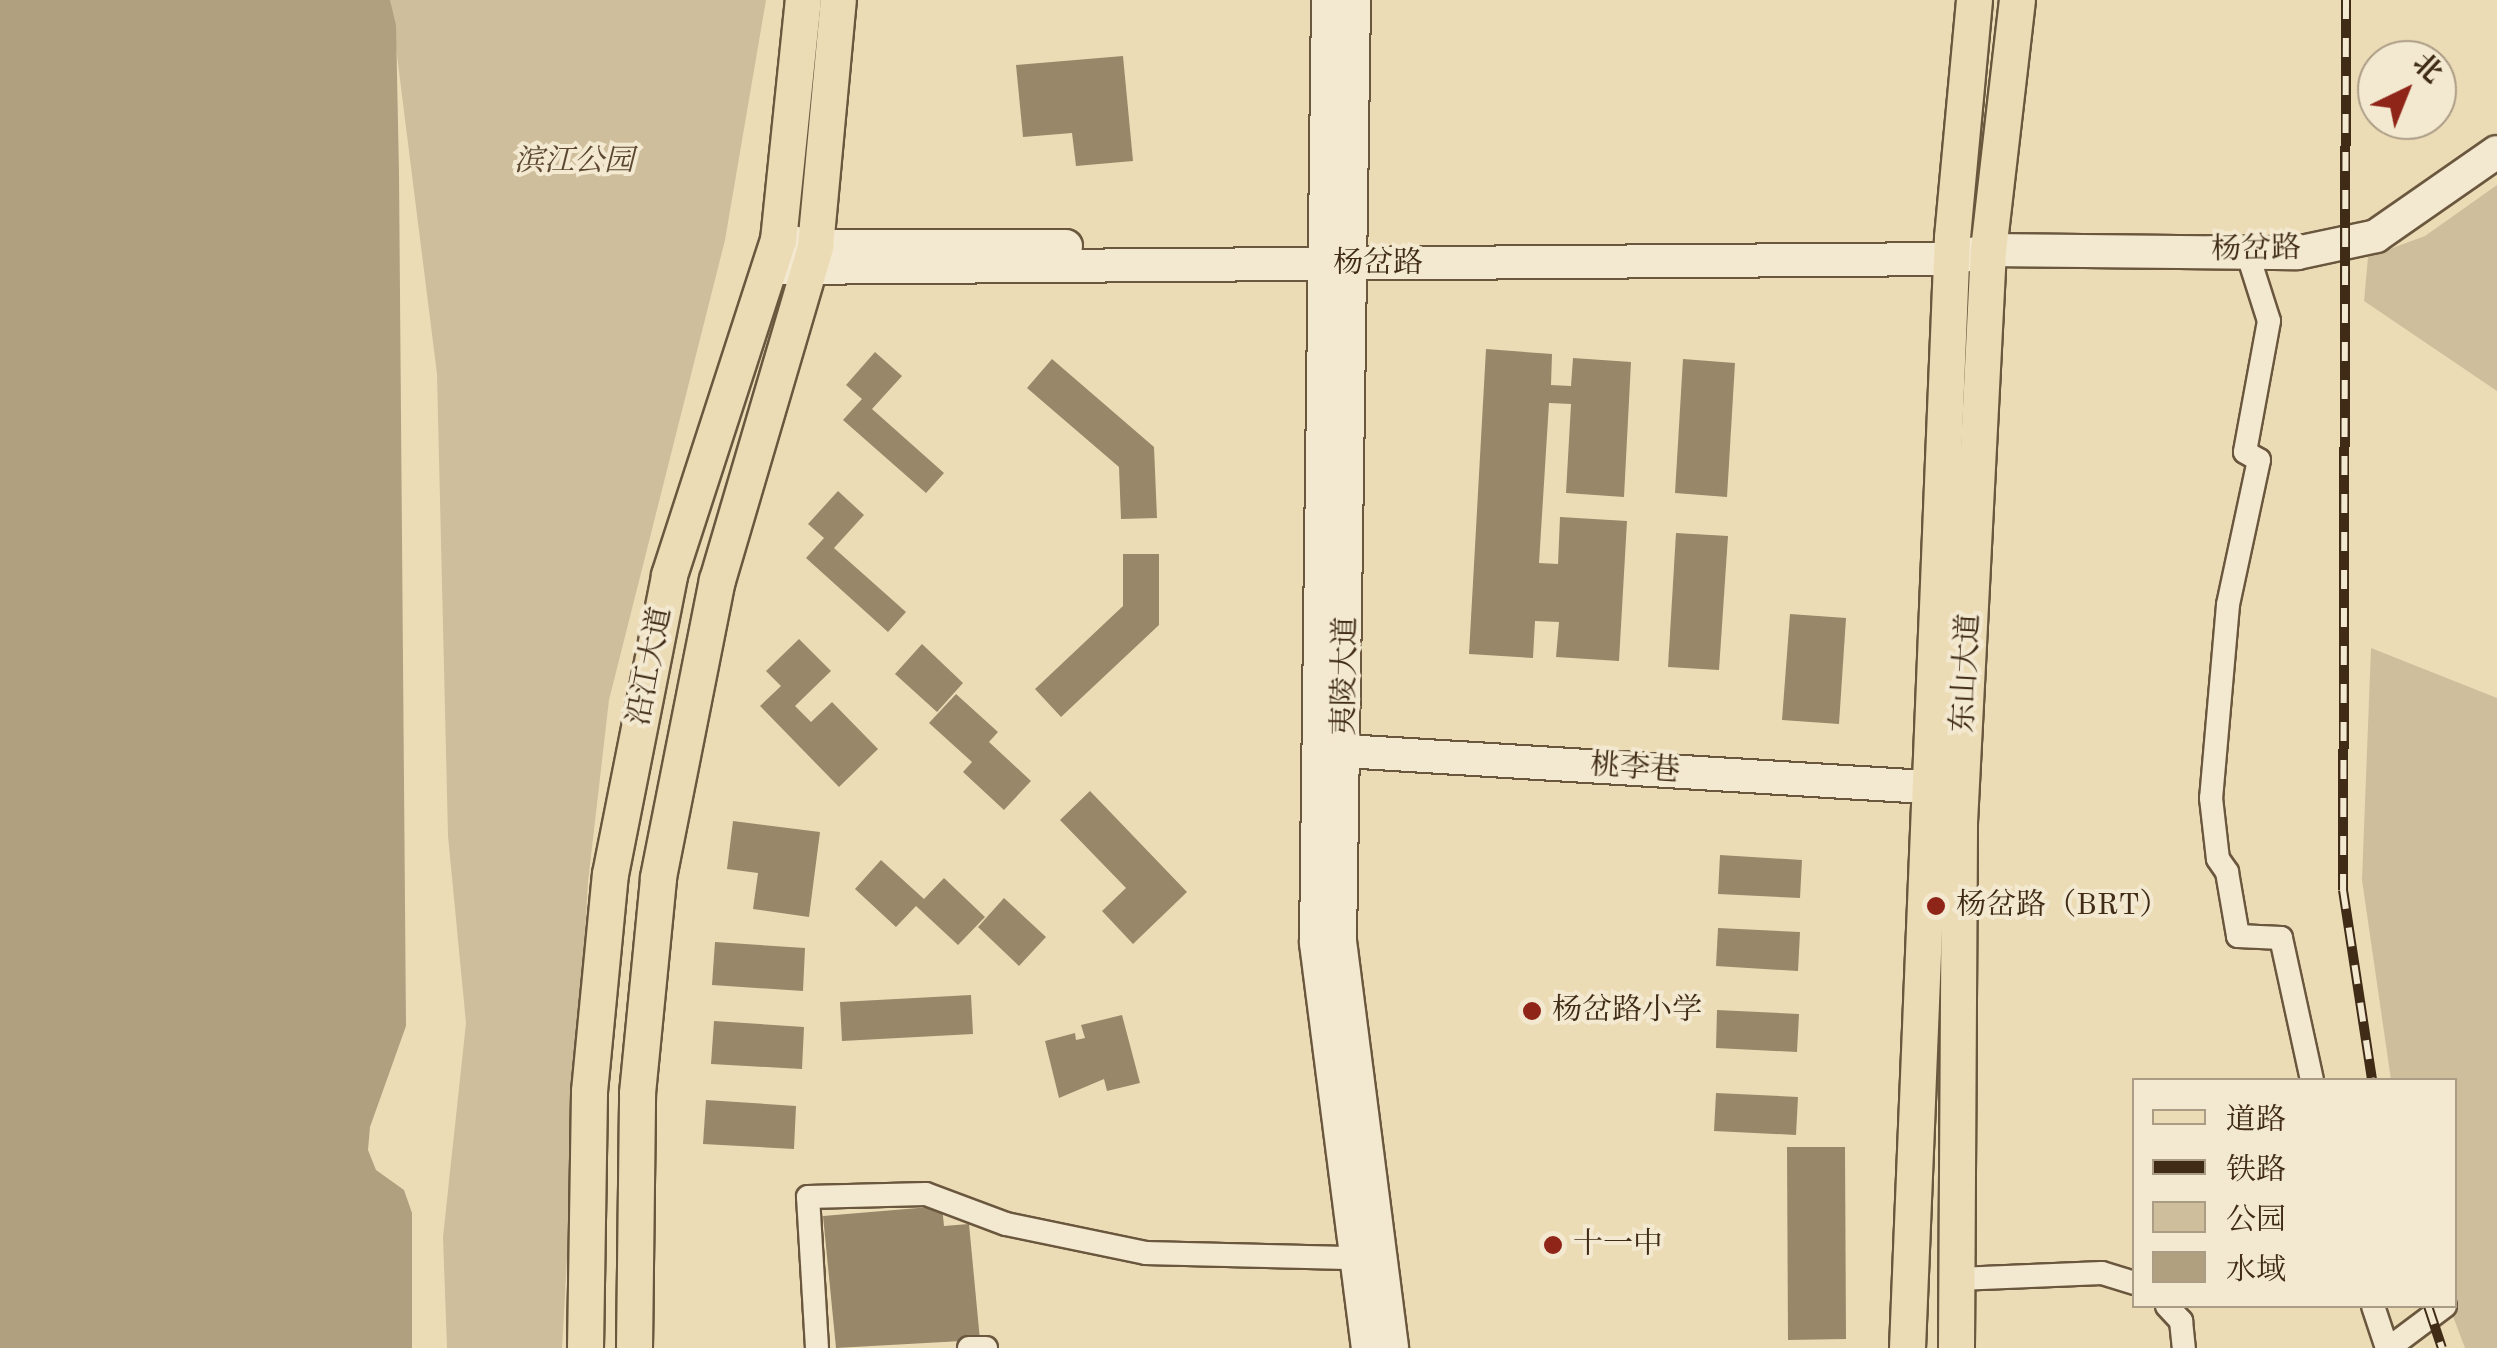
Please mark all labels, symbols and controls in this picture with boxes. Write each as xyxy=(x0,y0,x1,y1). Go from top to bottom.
north arrow xyxy=(2357,40,2457,140)
text: 北 xyxy=(2406,50,2446,89)
park label: 滨江公园 xyxy=(514,144,634,180)
street label: 杨岔路 xyxy=(2211,231,2301,269)
street label: 杨岔路 xyxy=(1333,246,1423,282)
street label: 沿江大道 xyxy=(622,604,680,728)
street label: 东山大道 xyxy=(1946,612,1988,734)
street label: 夷陵大道 xyxy=(1327,616,1365,736)
street label: 桃李巷 xyxy=(1589,748,1681,790)
place label: 杨岔路（BRT） xyxy=(1956,888,2170,924)
marker: 杨岔路（BRT） xyxy=(1925,895,1947,917)
place label: 杨岔路小学 xyxy=(1552,993,1702,1029)
marker: 杨岔路小学 xyxy=(1521,1000,1543,1022)
legend xyxy=(2132,1078,2457,1308)
text: 道路 xyxy=(2226,1106,2286,1136)
text: 铁路 xyxy=(2226,1156,2286,1186)
text: 公园 xyxy=(2226,1206,2286,1236)
place label: 十一中 xyxy=(1573,1227,1663,1263)
marker: 十一中 xyxy=(1542,1234,1564,1256)
text: 水域 xyxy=(2226,1256,2286,1286)

